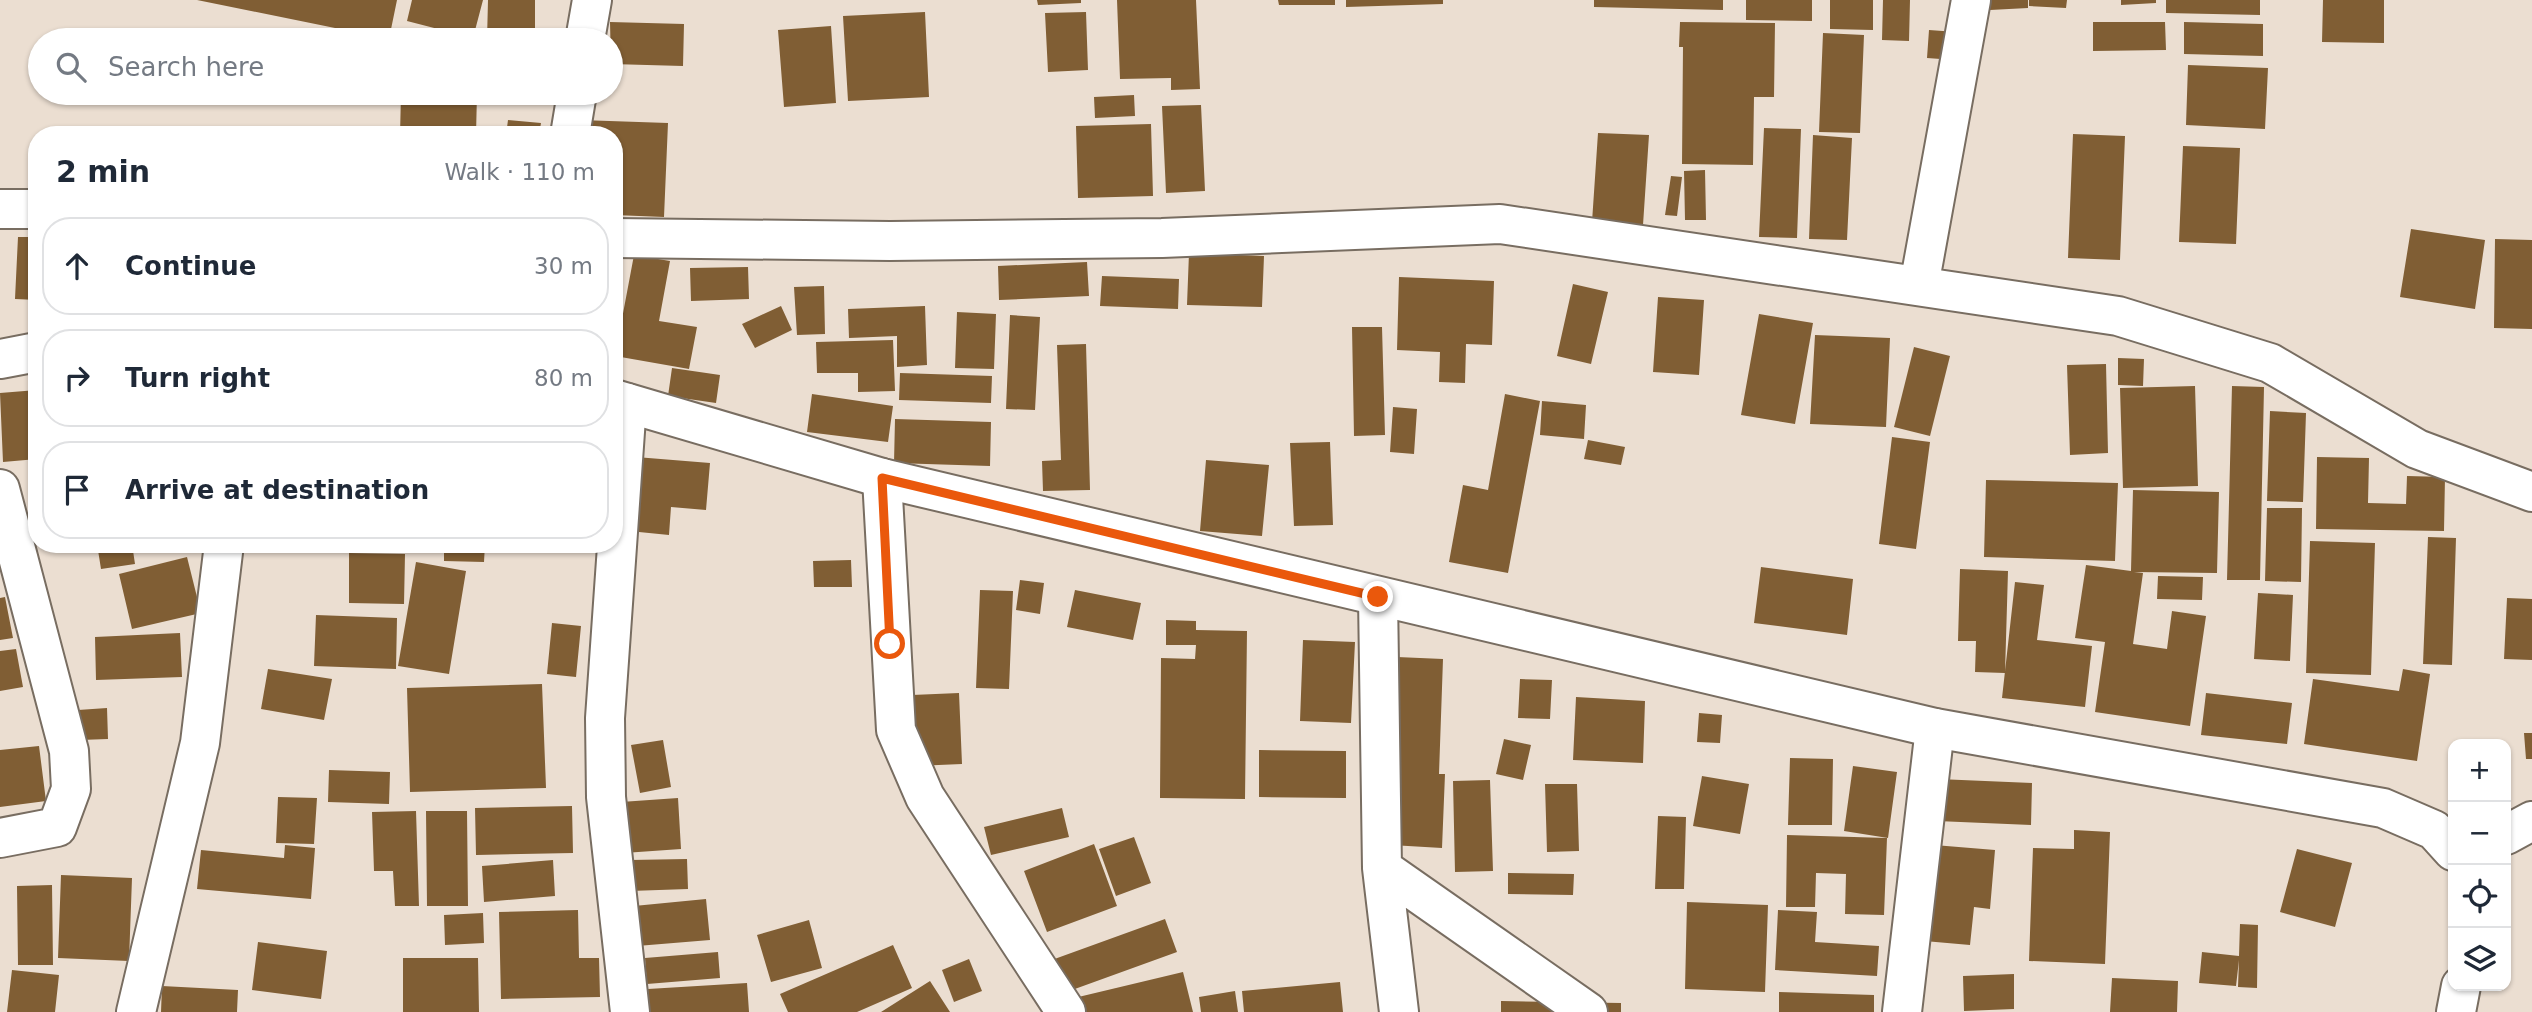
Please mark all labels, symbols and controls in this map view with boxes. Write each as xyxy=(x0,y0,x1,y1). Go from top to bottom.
search box xyxy=(28,28,623,105)
icon: search xyxy=(52,48,90,86)
text: Search here xyxy=(108,52,264,82)
text: 2 min xyxy=(56,154,150,189)
text: Walk · 110 m xyxy=(444,159,595,185)
icon: ahead xyxy=(58,247,96,285)
text: Continue xyxy=(125,251,256,281)
text: 30 m xyxy=(534,253,593,279)
icon: right xyxy=(58,359,96,397)
text: Turn right xyxy=(125,363,270,393)
text: 80 m xyxy=(534,365,593,391)
icon: arrive xyxy=(58,471,96,509)
text: Arrive at destination xyxy=(125,475,429,505)
route end xyxy=(1362,581,1393,612)
route start xyxy=(874,628,905,659)
map controls xyxy=(2448,739,2511,991)
button: + xyxy=(2448,739,2511,802)
button: − xyxy=(2448,802,2511,865)
button: locate xyxy=(2448,865,2511,928)
button: layers xyxy=(2448,928,2511,991)

